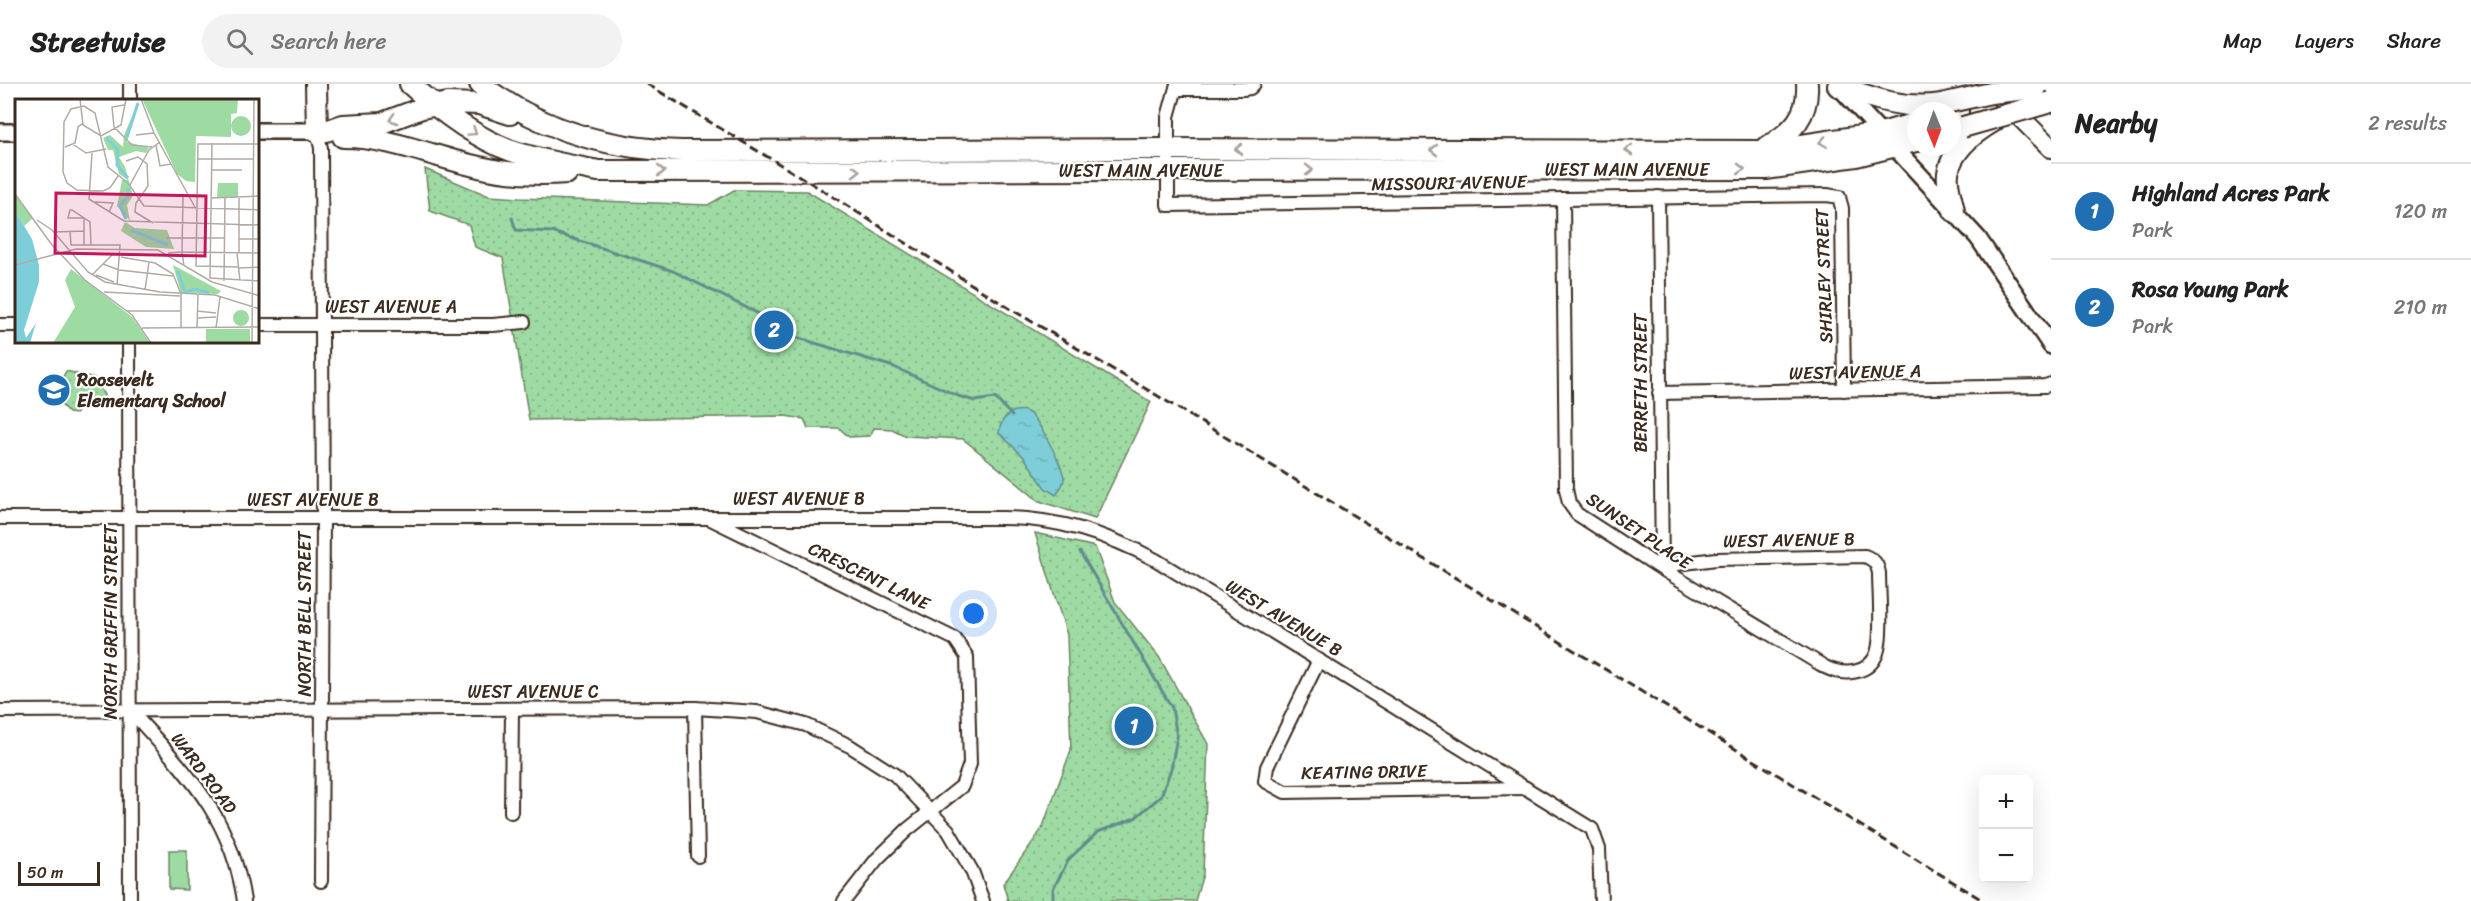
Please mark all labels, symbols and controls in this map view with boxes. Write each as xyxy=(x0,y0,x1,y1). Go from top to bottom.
search box xyxy=(202,14,622,68)
text: Streetwise xyxy=(30,17,166,66)
text: Search here xyxy=(271,22,387,61)
text: Map xyxy=(2223,22,2262,60)
text: Layers xyxy=(2295,22,2354,60)
text: Share xyxy=(2387,22,2441,60)
icon: search xyxy=(223,25,256,58)
inset map xyxy=(15,99,260,344)
text: Nearby xyxy=(2075,100,2157,146)
north arrow xyxy=(1907,102,1961,156)
text: 2 results xyxy=(2368,106,2447,141)
one-way arrow xyxy=(388,112,399,124)
one-way arrow xyxy=(467,124,477,136)
one-way arrow xyxy=(1818,135,1828,147)
one-way arrow xyxy=(1234,143,1243,155)
one-way arrow xyxy=(1429,144,1438,156)
one-way arrow xyxy=(1624,144,1633,156)
street label: WEST MAIN AVENUE xyxy=(1545,154,1710,186)
street label: WEST MAIN AVENUE xyxy=(1059,155,1224,187)
one-way arrow xyxy=(1737,163,1746,175)
one-way arrow xyxy=(1305,164,1314,177)
one-way arrow xyxy=(656,165,665,177)
one-way arrow xyxy=(851,165,860,177)
street label: MISSOURI AVENUE xyxy=(1371,166,1528,200)
text: Highland Acres Park xyxy=(2132,174,2329,213)
text: 1 xyxy=(2090,194,2099,229)
text: 120 m xyxy=(2394,194,2447,229)
street label: SHIRLEY STREET xyxy=(1806,207,1842,344)
text: Park xyxy=(2132,213,2173,248)
text: Rosa Young Park xyxy=(2132,270,2289,309)
text: 2 xyxy=(2089,290,2100,325)
text: 210 m xyxy=(2394,290,2447,325)
street label: WEST AVENUE A xyxy=(325,291,457,323)
pin: 2 xyxy=(754,308,794,352)
text: Park xyxy=(2132,309,2173,344)
street label: BERRETH STREET xyxy=(1625,312,1657,452)
street label: WEST AVENUE A xyxy=(1789,355,1921,389)
place label: Roosevelt Elementary School xyxy=(76,364,226,417)
school or university icon: Roosevelt Elementary School xyxy=(36,372,72,408)
street label: WEST AVENUE B xyxy=(733,483,865,515)
street label: WEST AVENUE B xyxy=(247,484,379,516)
street label: SUNSET PLACE xyxy=(1579,484,1699,579)
street label: WEST AVENUE B xyxy=(1723,523,1855,557)
street label: NORTH GRIFFIN STREET xyxy=(95,524,127,719)
street label: NORTH BELL STREET xyxy=(289,530,321,696)
street label: CRESCENT LANE xyxy=(803,533,936,620)
street label: WEST AVENUE B xyxy=(1219,570,1349,666)
your location xyxy=(959,599,988,628)
street label: WEST AVENUE C xyxy=(467,676,599,708)
pin: 1 xyxy=(1114,704,1154,748)
street label: WARD ROAD xyxy=(162,725,246,821)
street label: KEATING DRIVE xyxy=(1301,755,1428,789)
map controls xyxy=(1979,775,2033,883)
button: + xyxy=(1979,775,2033,829)
button: − xyxy=(1979,829,2033,883)
text: 50 m xyxy=(27,858,63,887)
scale bar xyxy=(18,859,100,886)

